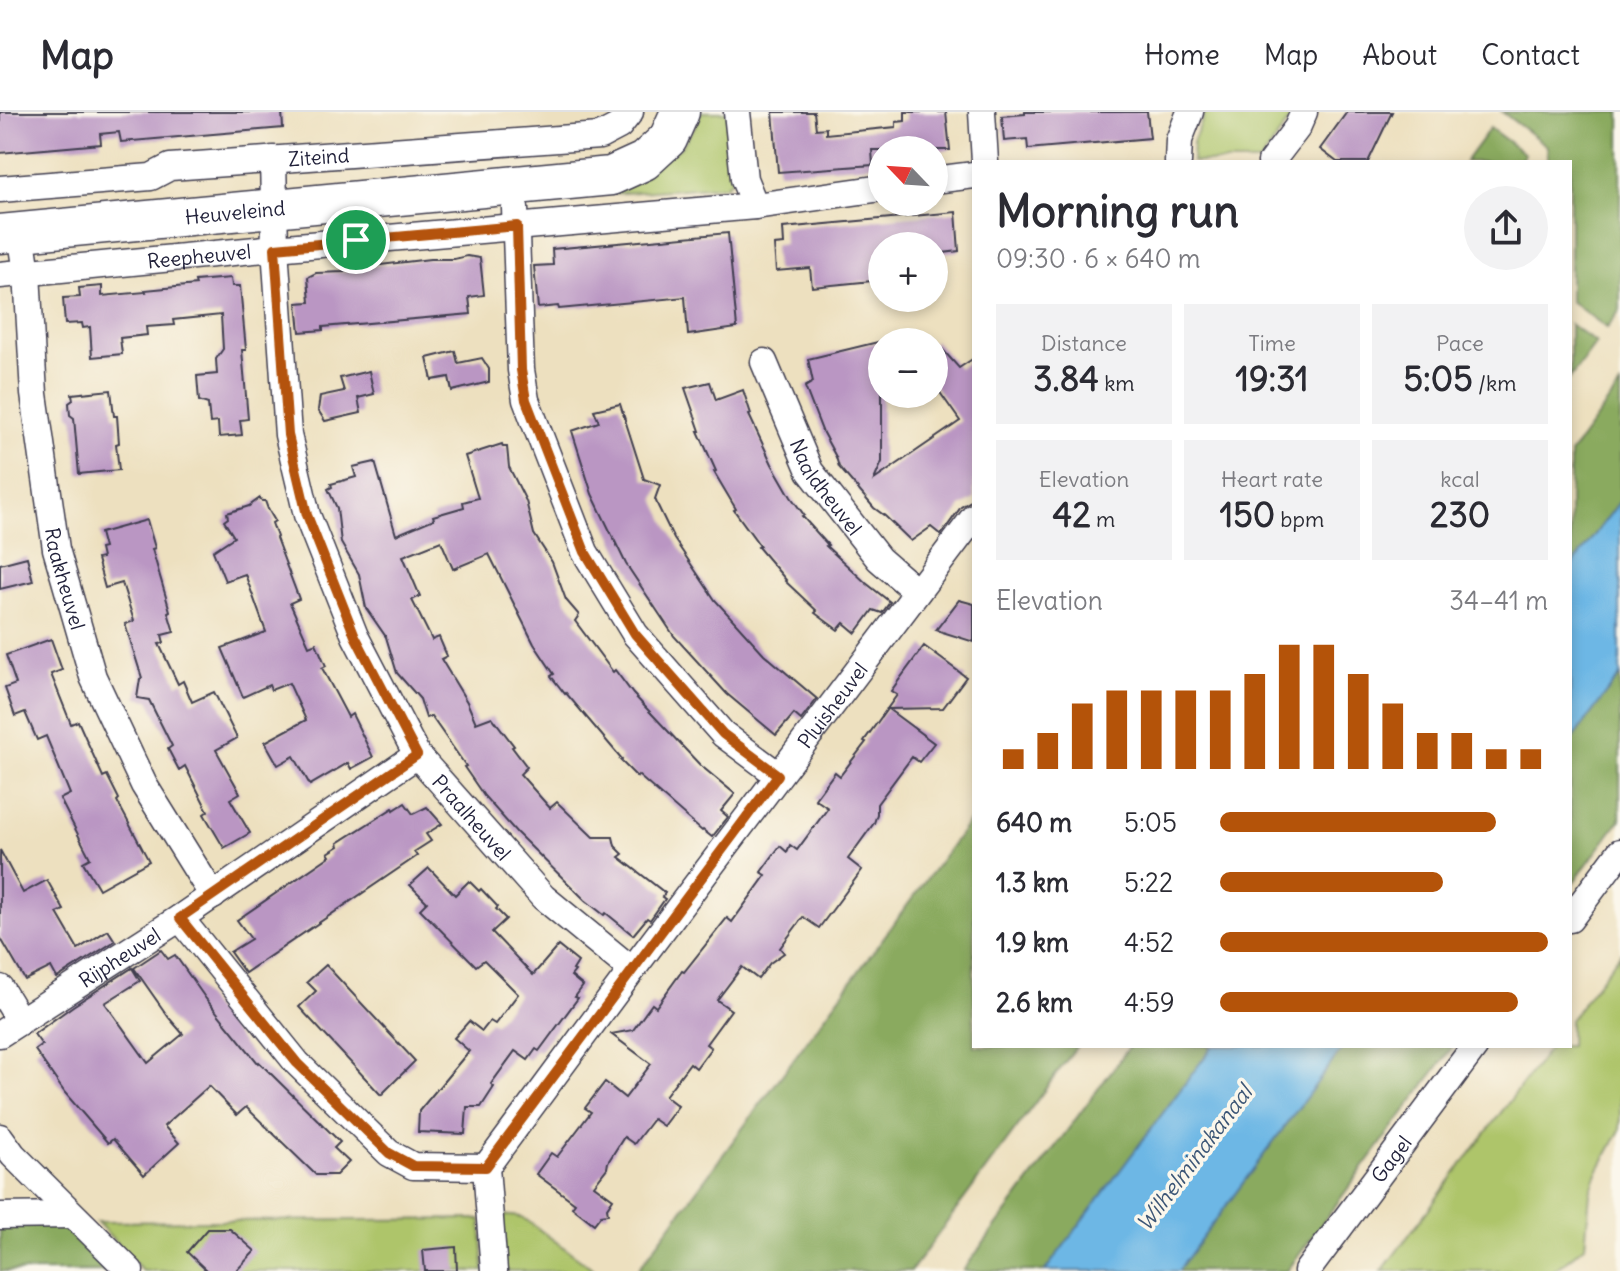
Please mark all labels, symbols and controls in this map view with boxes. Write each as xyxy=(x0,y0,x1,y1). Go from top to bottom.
text: Map xyxy=(40,32,114,79)
text: Home xyxy=(1144,37,1220,73)
text: Map xyxy=(1264,37,1318,73)
text: About xyxy=(1362,37,1437,73)
text: Contact xyxy=(1481,37,1580,73)
north arrow xyxy=(868,136,948,216)
map controls xyxy=(868,136,948,408)
street label: Ziteind xyxy=(287,142,350,171)
text: Morning run xyxy=(996,184,1239,239)
button: share xyxy=(1464,186,1548,270)
street label: Heuveleind xyxy=(184,194,286,229)
pin xyxy=(322,206,390,274)
icon: arrive xyxy=(334,218,378,262)
button: + xyxy=(868,232,948,312)
street label: Reepheuvel xyxy=(146,238,252,273)
text: 09:30 · 6 × 640 m xyxy=(996,242,1201,275)
button: − xyxy=(868,328,948,408)
text: Distance xyxy=(1041,329,1127,357)
text: Time xyxy=(1248,329,1296,357)
text: Pace xyxy=(1436,329,1484,357)
text: 3.84 xyxy=(1033,357,1099,400)
text: 19:31 xyxy=(1235,357,1309,400)
text: 5:05 xyxy=(1404,357,1473,400)
text: km xyxy=(1099,369,1135,397)
text: /km xyxy=(1473,369,1516,397)
street label: Naaldheuvel xyxy=(785,435,868,540)
text: Elevation xyxy=(1039,465,1129,493)
text: Heart rate xyxy=(1221,465,1323,493)
text: kcal xyxy=(1440,465,1480,493)
text: 42 xyxy=(1053,493,1091,536)
text: 150 xyxy=(1220,493,1275,536)
text: 230 xyxy=(1430,493,1490,536)
text: m xyxy=(1091,505,1115,533)
text: bpm xyxy=(1275,505,1324,533)
street label: Raakheuvel xyxy=(41,526,91,632)
text: Elevation xyxy=(996,584,1103,617)
text: 34–41 m xyxy=(1449,584,1548,617)
street label: Pluisheuvel xyxy=(792,657,872,753)
street label: Praalheuvel xyxy=(427,769,517,865)
text: 640 m xyxy=(996,806,1072,839)
text: 5:05 xyxy=(1124,806,1177,839)
text: 1.3 km xyxy=(996,866,1069,899)
text: 5:22 xyxy=(1124,866,1173,899)
street label: Rijpheuvel xyxy=(74,922,165,993)
text: 1.9 km xyxy=(996,926,1069,959)
text: 4:52 xyxy=(1124,926,1174,959)
text: 2.6 km xyxy=(996,986,1073,1019)
text: 4:59 xyxy=(1124,986,1175,1019)
water label: Wilhelminakanaal xyxy=(1130,1077,1260,1236)
street label: Gagel xyxy=(1365,1130,1416,1187)

